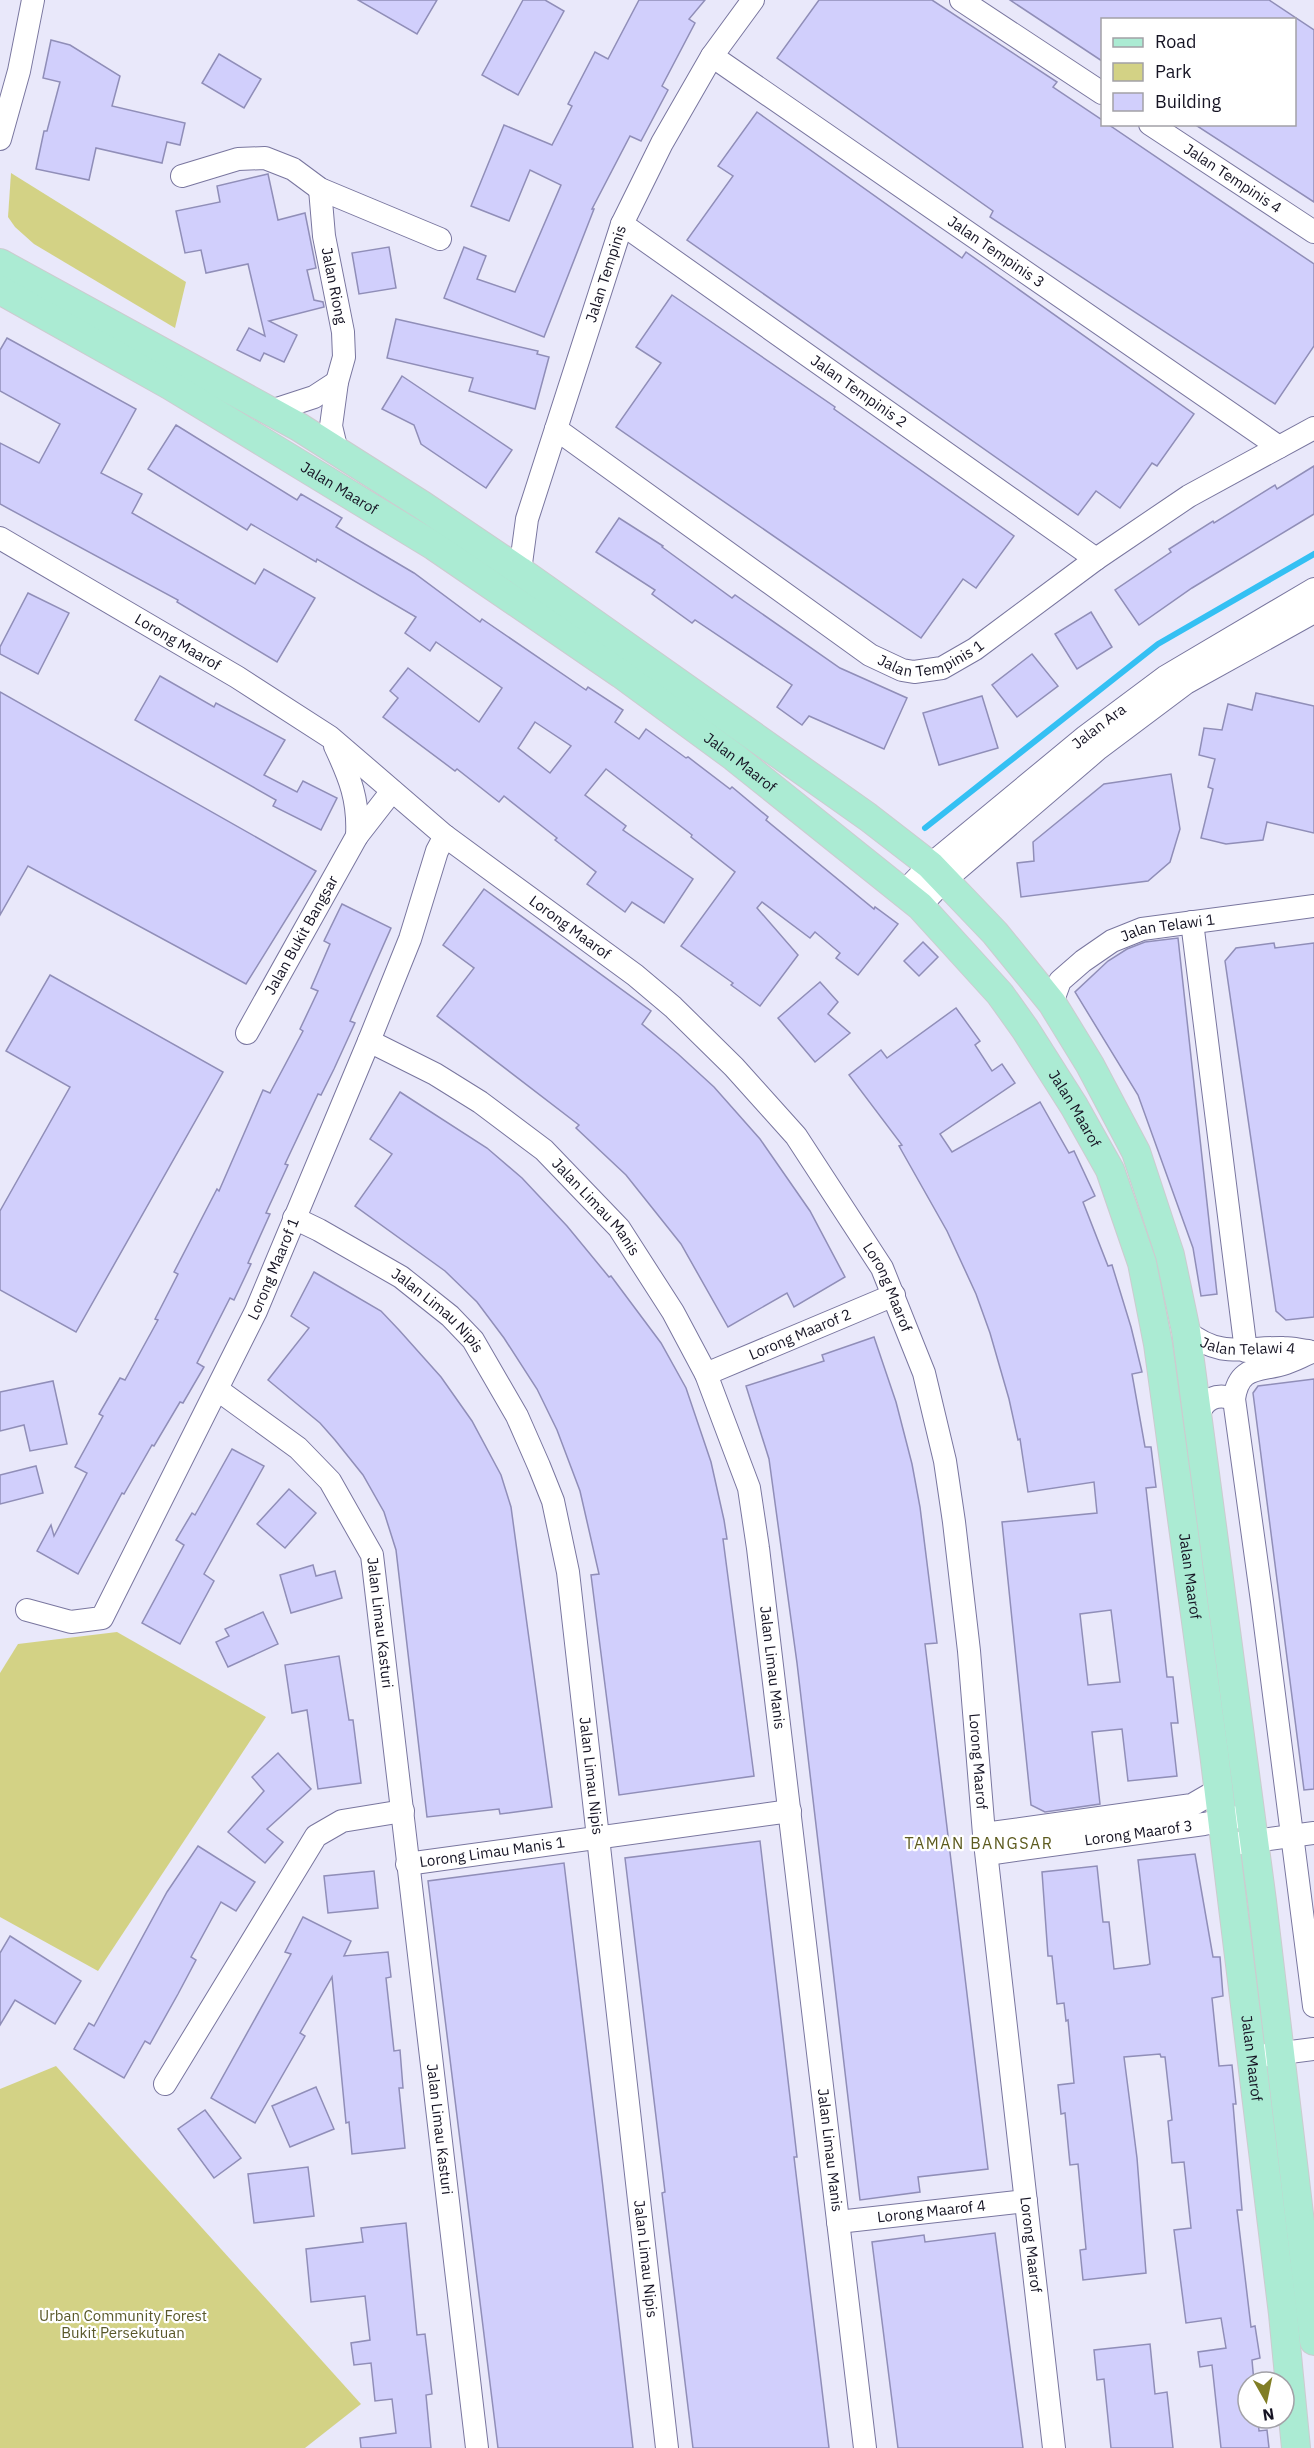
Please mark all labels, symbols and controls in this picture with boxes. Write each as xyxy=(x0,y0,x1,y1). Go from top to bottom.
legend xyxy=(1101,18,1296,126)
text: Road xyxy=(1155,30,1196,53)
text: Park xyxy=(1155,60,1192,83)
text: Building xyxy=(1155,90,1222,113)
street label: Jalan Tempinis 4 xyxy=(1180,139,1286,217)
street label: Jalan Tempinis 3 xyxy=(944,211,1048,291)
street label: Jalan Tempinis xyxy=(581,223,630,325)
street label: Jalan Riong xyxy=(317,246,351,326)
street label: Jalan Tempinis 2 xyxy=(807,350,911,431)
street label: Jalan Maarof xyxy=(297,457,382,519)
street label: Lorong Maarof xyxy=(132,609,224,674)
street label: Jalan Tempinis 1 xyxy=(875,636,988,681)
street label: Jalan Ara xyxy=(1068,700,1129,753)
street label: Jalan Maarof xyxy=(700,728,781,796)
street label: Jalan Bukit Bangsar xyxy=(260,872,342,998)
street label: Lorong Maarof xyxy=(526,891,615,963)
street label: Jalan Telawi 1 xyxy=(1118,909,1216,946)
street label: Jalan Maarof xyxy=(1045,1066,1105,1151)
street label: Jalan Limau Manis xyxy=(548,1154,644,1259)
street label: Lorong Maarof 1 xyxy=(243,1215,303,1323)
street label: Lorong Maarof xyxy=(859,1239,917,1335)
street label: Jalan Limau Nipis xyxy=(388,1264,488,1356)
street label: Lorong Maarof 2 xyxy=(746,1304,854,1364)
street label: Jalan Telawi 4 xyxy=(1197,1332,1296,1359)
street label: Jalan Maarof xyxy=(1175,1532,1206,1620)
street label: Jalan Limau Kasturi xyxy=(363,1556,398,1689)
street label: Jalan Limau Manis xyxy=(756,1605,790,1730)
street label: Lorong Maarof xyxy=(965,1713,992,1810)
street label: Jalan Limau Nipis xyxy=(575,1716,608,1836)
street label: Lorong Maarof 3 xyxy=(1083,1816,1194,1849)
street label: Lorong Limau Manis 1 xyxy=(418,1832,566,1871)
district label: TAMAN BANGSAR xyxy=(905,1833,1053,1853)
street label: Jalan Maarof xyxy=(1237,2014,1267,2102)
street label: Jalan Limau Kasturi xyxy=(423,2062,457,2196)
street label: Jalan Limau Manis xyxy=(814,2087,847,2213)
street label: Lorong Maarof xyxy=(1016,2195,1046,2294)
street label: Lorong Maarof 4 xyxy=(876,2196,987,2227)
street label: Jalan Limau Nipis xyxy=(630,2199,662,2319)
park label: Urban Community Forest Bukit Persekutuan xyxy=(39,2306,207,2342)
north arrow xyxy=(1236,2370,1296,2430)
text: N xyxy=(1261,2404,1276,2426)

